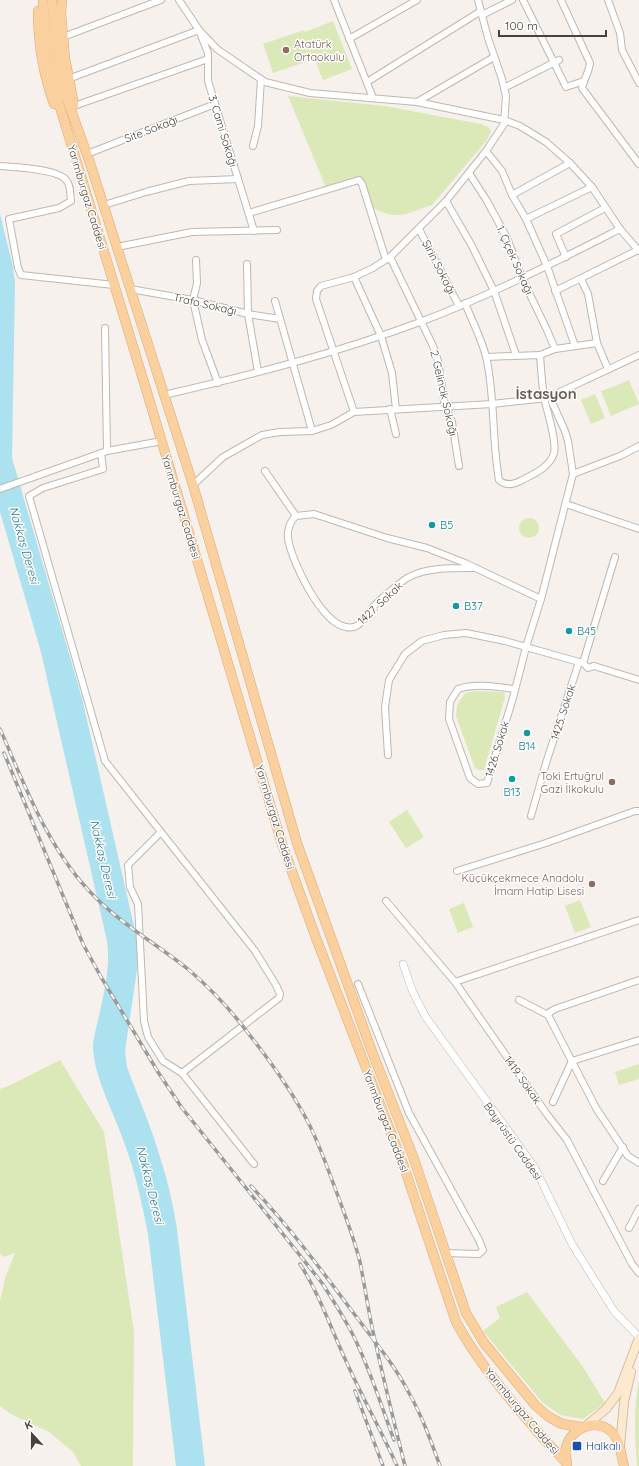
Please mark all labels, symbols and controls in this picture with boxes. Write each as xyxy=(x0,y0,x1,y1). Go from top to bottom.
scale bar xyxy=(499,12,606,38)
text: 100 m xyxy=(505,18,538,33)
place label: Atatürk Ortaokulu xyxy=(294,37,345,64)
marker: Atatürk Ortaokulu xyxy=(281,45,291,55)
street label: 3. Cami Sokağı xyxy=(205,93,241,169)
street label: Site Sokağı xyxy=(122,112,180,146)
street label: Yarımburgaz Caddesi xyxy=(64,143,110,251)
street label: 1. Çiçek Sokağı xyxy=(494,223,536,297)
street label: Şirin Sokağı xyxy=(419,238,459,296)
street label: Trafo Sokağı xyxy=(172,290,238,318)
street label: 2. Gelincik Sokağı xyxy=(427,349,461,437)
district label: İstasyon xyxy=(515,384,577,403)
street label: Yarımburgaz Caddesi xyxy=(158,453,204,561)
water label: Nakkaş Deresi xyxy=(6,504,43,587)
place label: B5 xyxy=(440,518,453,532)
marker: B5 xyxy=(427,520,437,530)
street label: 1427. Sokak xyxy=(354,578,406,627)
place label: B37 xyxy=(464,599,483,613)
marker: B37 xyxy=(451,601,461,611)
place label: B45 xyxy=(577,624,596,638)
marker: B45 xyxy=(564,626,574,636)
street label: 1425. Sokak xyxy=(547,682,579,742)
street label: 1426. Sokak xyxy=(482,719,512,779)
marker: B14 xyxy=(522,728,532,738)
place label: B14 xyxy=(519,739,536,753)
street label: Yarımburgaz Caddesi xyxy=(252,763,298,871)
place label: Toki Ertuğrul Gazi İlkokulu xyxy=(540,769,604,796)
marker: B13 xyxy=(507,774,517,784)
marker: Toki Ertuğrul Gazi İlkokulu xyxy=(607,777,617,787)
place label: B13 xyxy=(504,785,521,799)
water label: Nakkaş Deresi xyxy=(87,818,120,901)
place label: Küçükçekmece Anadolu İmam Hatip Lisesi xyxy=(461,871,584,898)
marker: Küçükçekmece Anadolu İmam Hatip Lisesi xyxy=(587,879,597,889)
street label: 1419. Sokak xyxy=(501,1053,545,1107)
street label: Yarımburgaz Caddesi xyxy=(360,1068,412,1174)
street label: Bayırüstü Caddesi xyxy=(481,1099,545,1183)
water label: Nakkaş Deresi xyxy=(134,1144,168,1227)
street label: Yarımburgaz Caddesi xyxy=(482,1365,562,1457)
north arrow xyxy=(12,1414,52,1454)
text: K xyxy=(23,1417,34,1432)
place label: Halkalı xyxy=(586,1439,621,1453)
marker: Halkalı xyxy=(571,1440,583,1452)

